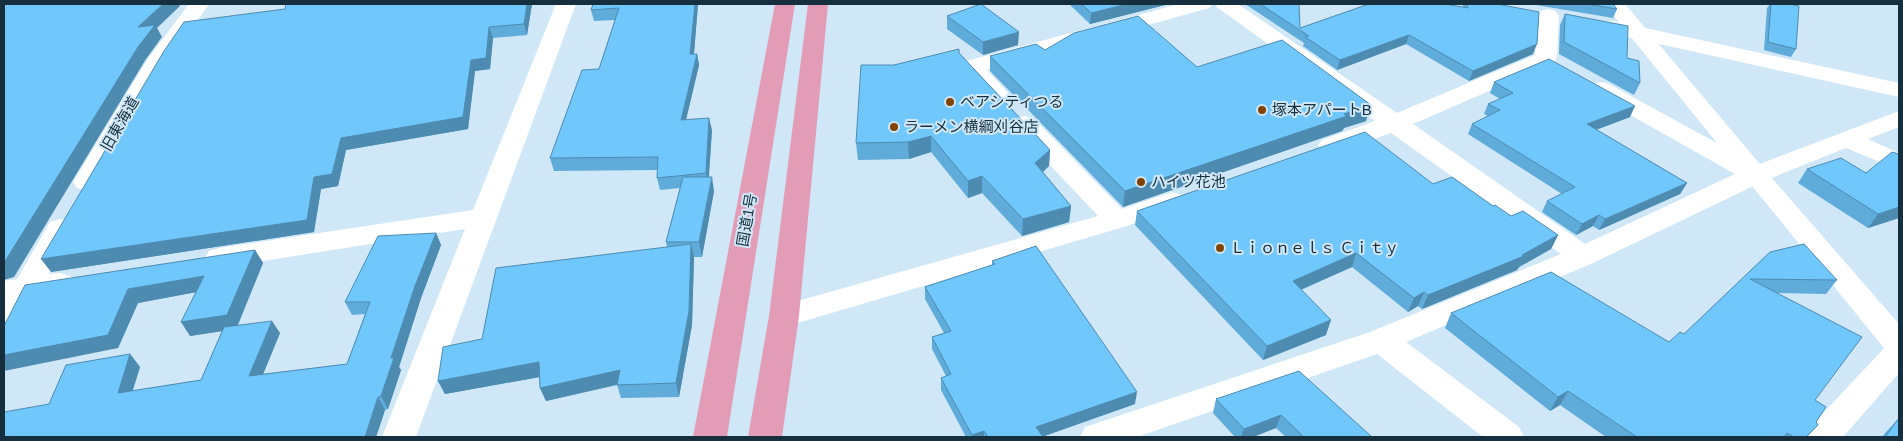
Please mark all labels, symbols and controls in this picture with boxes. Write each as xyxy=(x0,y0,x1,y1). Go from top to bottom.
place label: ベアシティつる xyxy=(960,93,1064,110)
street label: 旧東海道 xyxy=(97,94,142,154)
marker: ベアシティつる xyxy=(944,96,956,108)
place label: 塚本アパートB xyxy=(1272,101,1372,118)
marker: 塚本アパートB xyxy=(1256,104,1268,116)
place label: ラーメン横綱刈谷店 xyxy=(904,118,1038,135)
marker: ラーメン横綱刈谷店 xyxy=(888,121,900,133)
place label: ハイツ花池 xyxy=(1151,173,1226,190)
marker: ハイツ花池 xyxy=(1135,176,1147,188)
street label: 国道1号 xyxy=(734,192,760,248)
place label: Ｌｉｏｎｅｌｓ Ｃｉｔｙ xyxy=(1230,239,1399,257)
marker: Ｌｉｏｎｅｌｓ Ｃｉｔｙ xyxy=(1214,242,1226,254)

